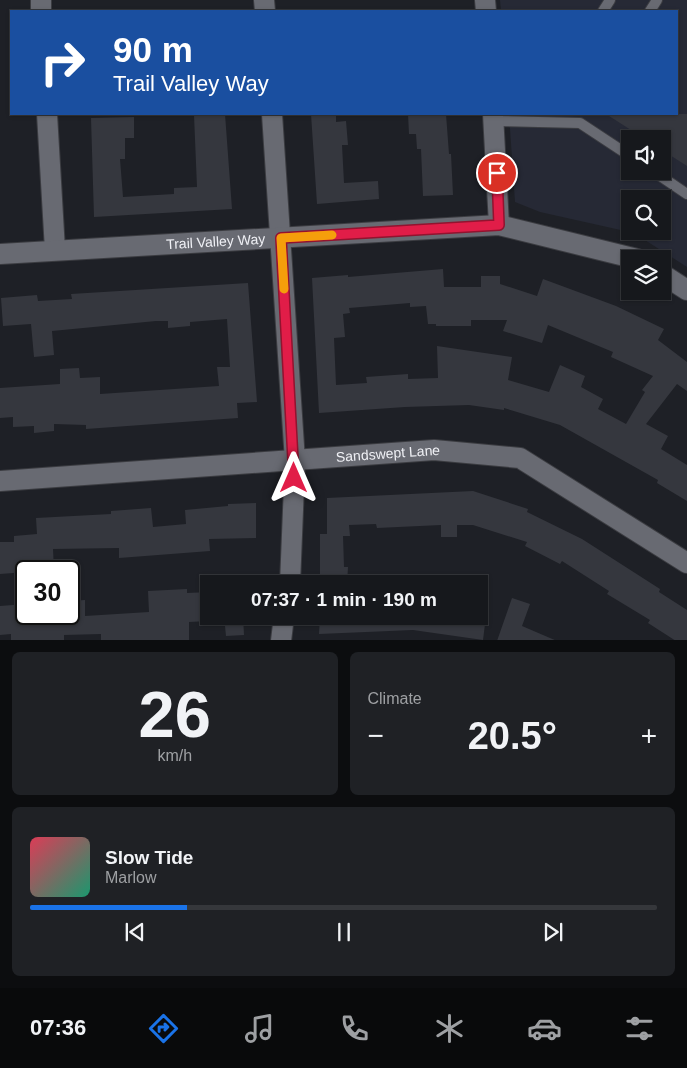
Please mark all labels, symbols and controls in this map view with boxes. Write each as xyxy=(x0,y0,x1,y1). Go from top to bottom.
icon: right xyxy=(30,30,95,95)
text: 90 m xyxy=(113,30,193,69)
text: Trail Valley Way xyxy=(113,71,269,96)
map controls xyxy=(621,130,671,300)
button: sound xyxy=(621,130,671,180)
pin xyxy=(476,152,518,194)
icon: arrive xyxy=(483,159,511,187)
button: search xyxy=(621,190,671,240)
street label: Trail Valley Way xyxy=(166,231,266,252)
button: layers xyxy=(621,250,671,300)
street label: Sandswept Lane xyxy=(335,442,441,465)
position arrow xyxy=(267,451,319,503)
speed limit sign: 30 xyxy=(15,560,80,625)
text: 07:37 · 1 min · 190 m xyxy=(251,589,437,610)
text: 26 xyxy=(139,678,211,751)
text: Climate xyxy=(368,690,422,707)
text: 20.5° xyxy=(468,715,557,757)
text: − xyxy=(368,720,384,751)
text: + xyxy=(641,720,657,751)
text: km/h xyxy=(157,747,192,764)
text: Slow Tide xyxy=(105,847,193,868)
text: Marlow xyxy=(105,869,157,886)
icon: previous xyxy=(121,918,149,946)
icon: pause xyxy=(330,918,358,946)
icon: next xyxy=(539,918,567,946)
icon: directions xyxy=(146,1011,181,1046)
icon: music xyxy=(242,1011,277,1046)
icon: phone xyxy=(337,1011,372,1046)
icon: climate xyxy=(432,1011,467,1046)
icon: car xyxy=(527,1011,562,1046)
icon: filters xyxy=(622,1011,657,1046)
text: 07:36 xyxy=(30,1015,86,1040)

